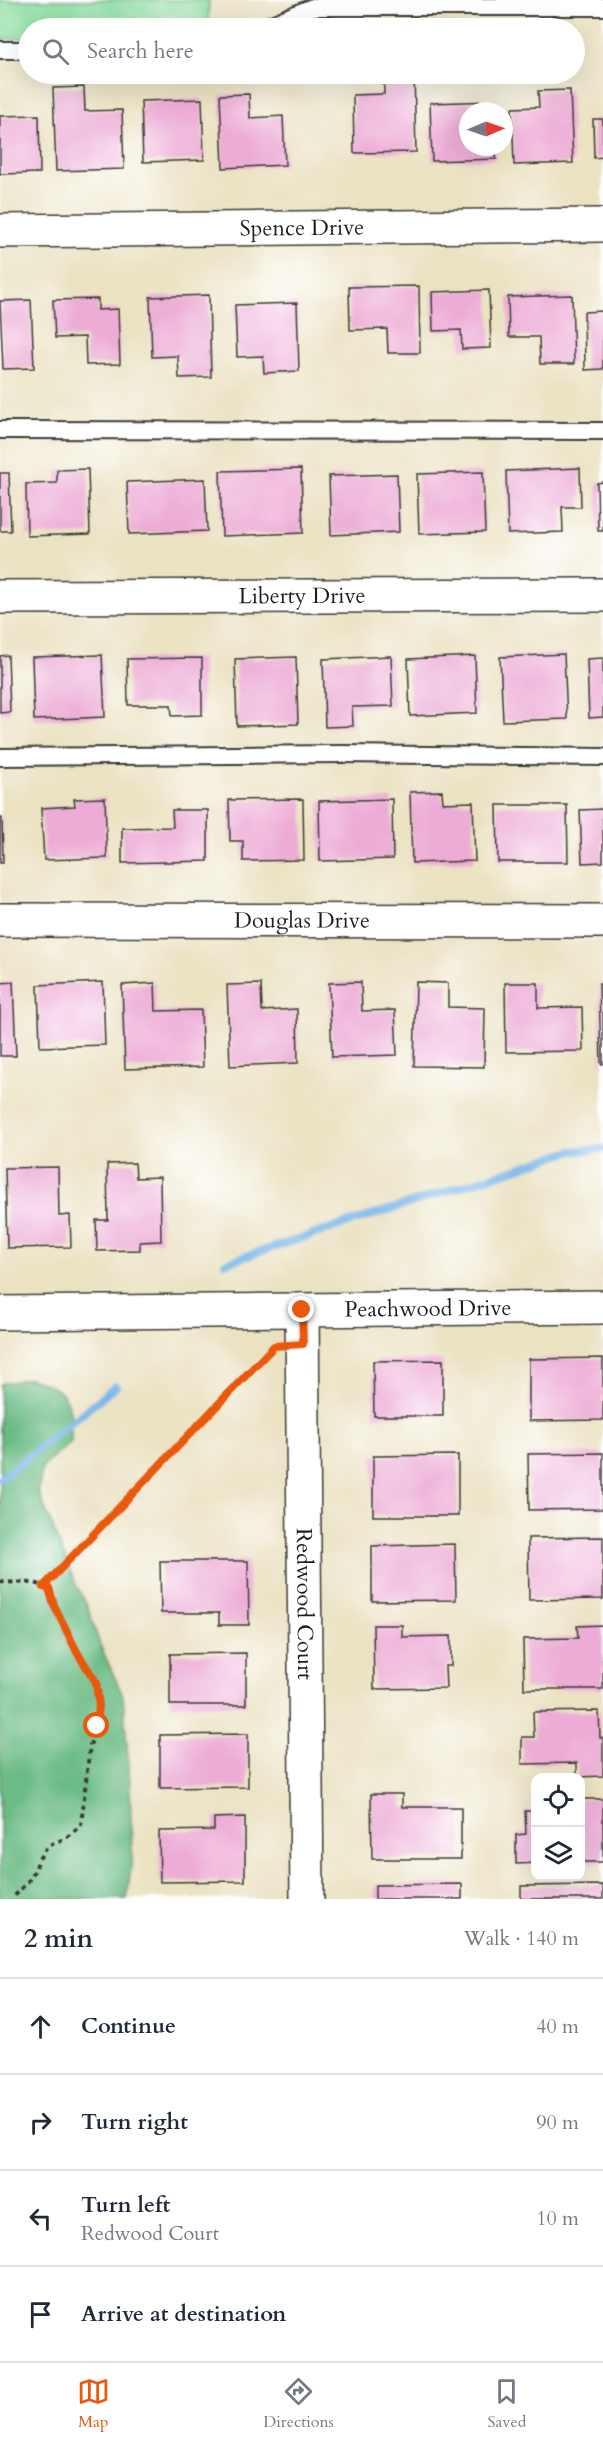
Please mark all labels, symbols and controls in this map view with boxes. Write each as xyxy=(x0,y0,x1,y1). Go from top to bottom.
search box xyxy=(18,18,585,84)
icon: search xyxy=(39,35,72,68)
text: Search here xyxy=(87,36,194,66)
north arrow xyxy=(459,102,513,156)
street label: Spence Drive xyxy=(240,212,364,244)
street label: Liberty Drive xyxy=(238,581,366,611)
street label: Douglas Drive xyxy=(234,905,370,936)
street label: Peachwood Drive xyxy=(344,1293,512,1325)
route end xyxy=(288,1296,314,1322)
street label: Redwood Court xyxy=(289,1528,320,1680)
route start xyxy=(83,1712,109,1738)
map controls xyxy=(531,1773,585,1881)
button: locate xyxy=(531,1773,585,1827)
button: layers xyxy=(531,1827,585,1881)
text: 2 min xyxy=(24,1921,93,1956)
text: Walk · 140 m xyxy=(464,1925,579,1952)
icon: ahead xyxy=(24,2010,57,2043)
text: Continue xyxy=(81,2011,176,2041)
text: 40 m xyxy=(536,2013,579,2040)
icon: right xyxy=(24,2106,57,2139)
text: Turn right xyxy=(81,2107,188,2137)
text: 90 m xyxy=(536,2109,579,2136)
text: Turn left xyxy=(81,2190,170,2220)
icon: left xyxy=(24,2202,57,2235)
text: 10 m xyxy=(536,2205,579,2232)
text: Redwood Court xyxy=(81,2220,219,2247)
icon: arrive xyxy=(24,2298,57,2331)
text: Arrive at destination xyxy=(81,2299,286,2329)
tab: Map xyxy=(77,2375,110,2433)
tab: Directions xyxy=(263,2375,334,2433)
tab: Saved xyxy=(487,2375,526,2433)

